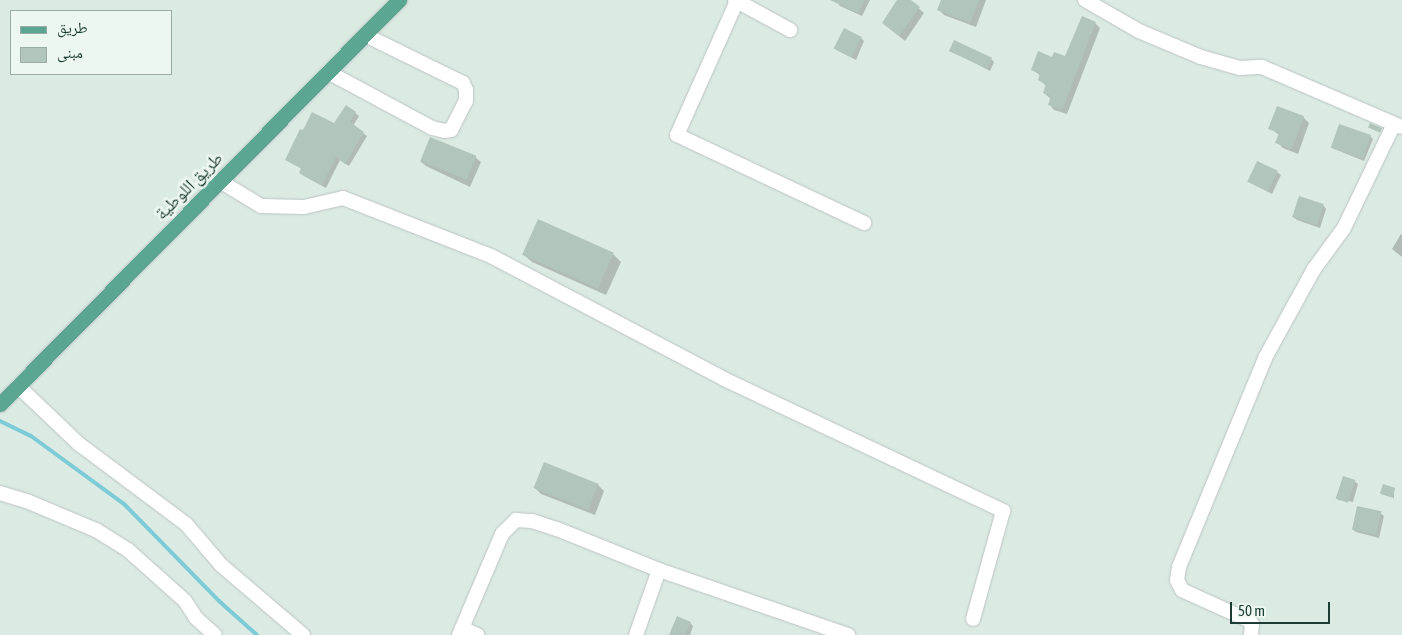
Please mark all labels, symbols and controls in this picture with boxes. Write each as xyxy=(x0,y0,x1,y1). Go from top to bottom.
legend xyxy=(10,10,172,75)
text: طريق xyxy=(57,19,88,36)
text: مبنى xyxy=(57,44,83,61)
street label: طريق اللوطية xyxy=(151,148,227,224)
scale bar xyxy=(1232,592,1332,624)
text: 50 m xyxy=(1238,602,1265,619)

